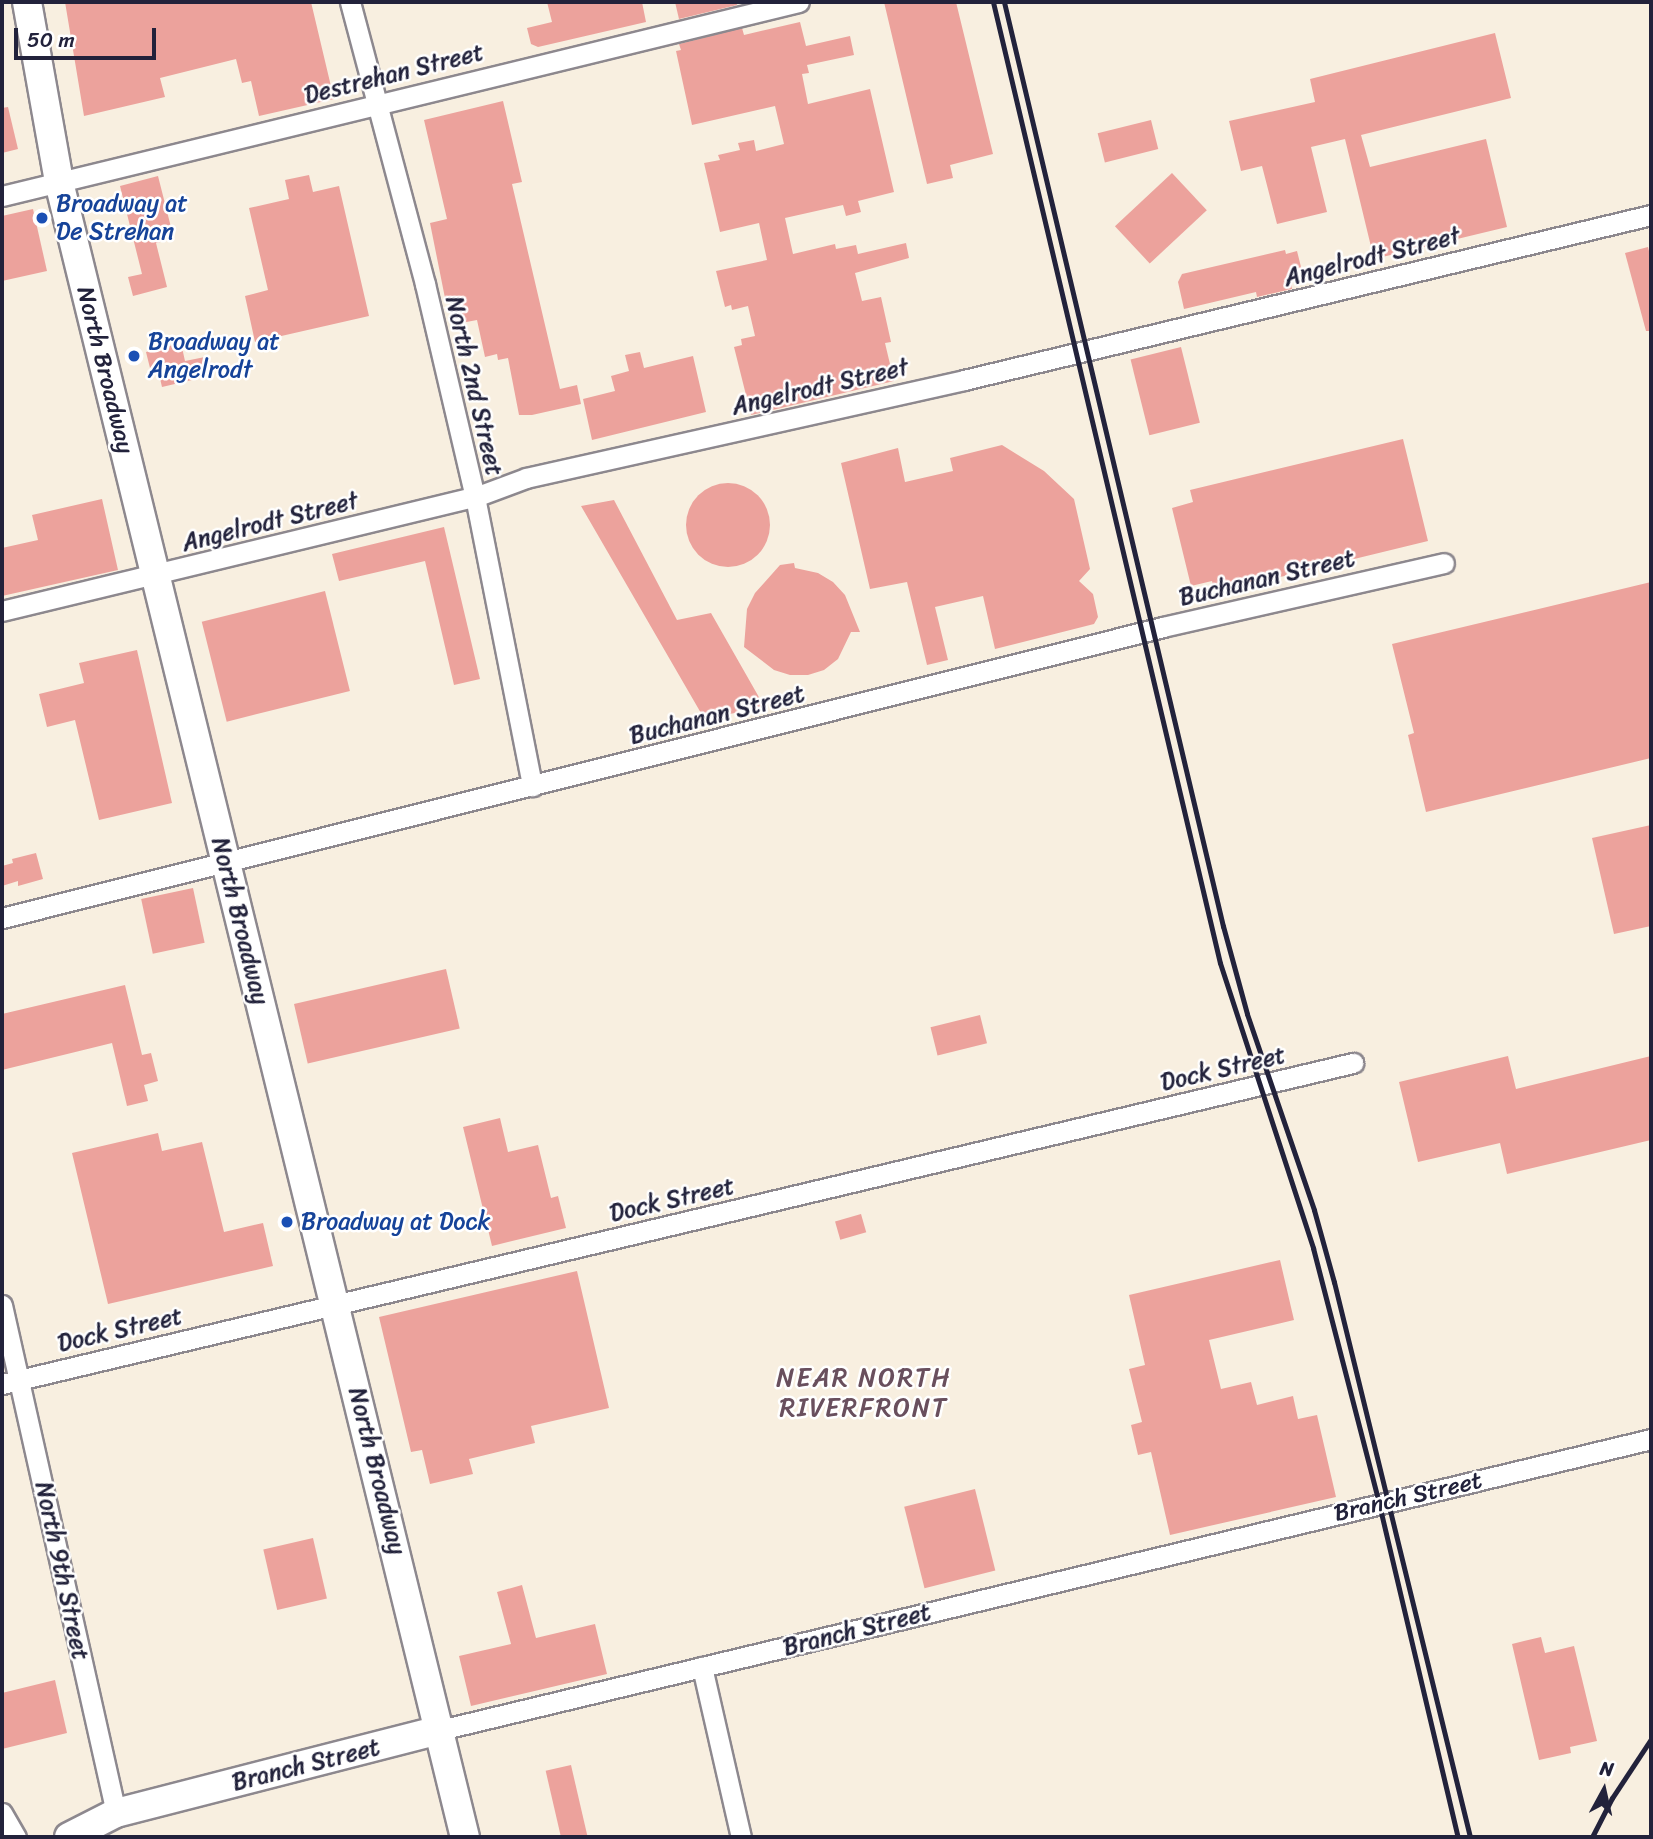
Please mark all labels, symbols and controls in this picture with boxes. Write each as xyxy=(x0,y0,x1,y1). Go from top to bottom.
scale bar xyxy=(18,14,159,58)
text: 50 m xyxy=(27,21,75,59)
street label: Destrehan Street xyxy=(301,38,487,110)
place label: Broadway at De Strehan xyxy=(56,190,188,246)
marker: Broadway at De Strehan xyxy=(34,210,50,226)
street label: Angelrodt Street xyxy=(1281,221,1463,293)
street label: North Broadway xyxy=(70,284,140,456)
street label: North 2nd Street xyxy=(439,293,509,479)
place label: Broadway at Angelrodt xyxy=(148,328,280,384)
marker: Broadway at Angelrodt xyxy=(126,348,142,364)
street label: Angelrodt Street xyxy=(729,353,911,421)
street label: Angelrodt Street xyxy=(179,486,361,558)
street label: Buchanan Street xyxy=(1177,544,1357,612)
street label: Buchanan Street xyxy=(627,679,807,751)
street label: North Broadway xyxy=(205,835,275,1007)
street label: Dock Street xyxy=(1158,1041,1288,1097)
street label: Dock Street xyxy=(607,1172,737,1228)
place label: Broadway at Dock xyxy=(301,1208,490,1236)
marker: Broadway at Dock xyxy=(279,1214,295,1230)
street label: Dock Street xyxy=(55,1302,185,1358)
district label: NEAR NORTH RIVERFRONT xyxy=(778,1362,950,1424)
street label: North Broadway xyxy=(342,1385,412,1557)
street label: Branch Street xyxy=(1331,1466,1485,1528)
street label: North 9th Street xyxy=(29,1479,95,1663)
street label: Branch Street xyxy=(780,1598,934,1662)
street label: Branch Street xyxy=(229,1733,383,1797)
text: N xyxy=(1598,1751,1616,1786)
north arrow xyxy=(1569,1755,1639,1825)

